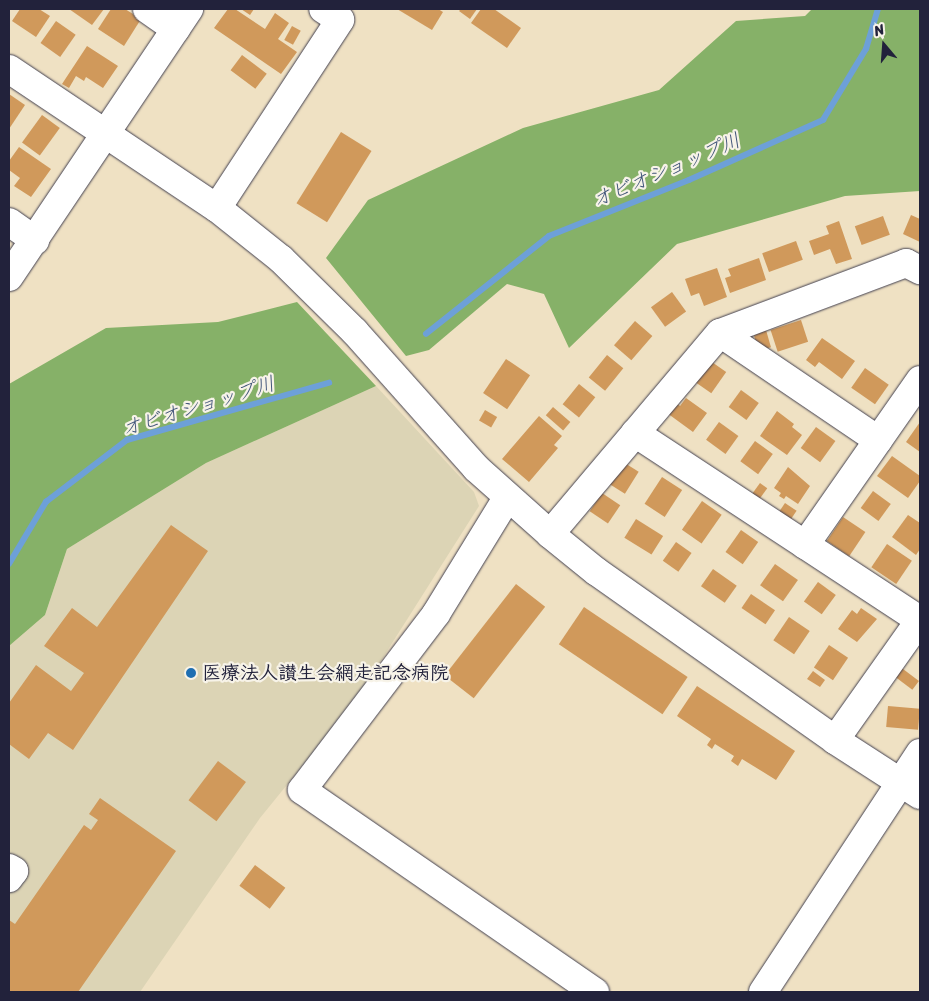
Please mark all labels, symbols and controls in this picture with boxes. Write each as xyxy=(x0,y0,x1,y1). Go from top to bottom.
text: N xyxy=(871,17,888,44)
north arrow xyxy=(859,20,909,70)
water label: オビオショップ川 xyxy=(588,128,744,212)
water label: オビオショップ川 xyxy=(118,371,278,441)
place label: 医療法人讃生会網走記念病院 xyxy=(202,662,449,684)
marker: 医療法人讃生会網走記念病院 xyxy=(184,666,198,680)

